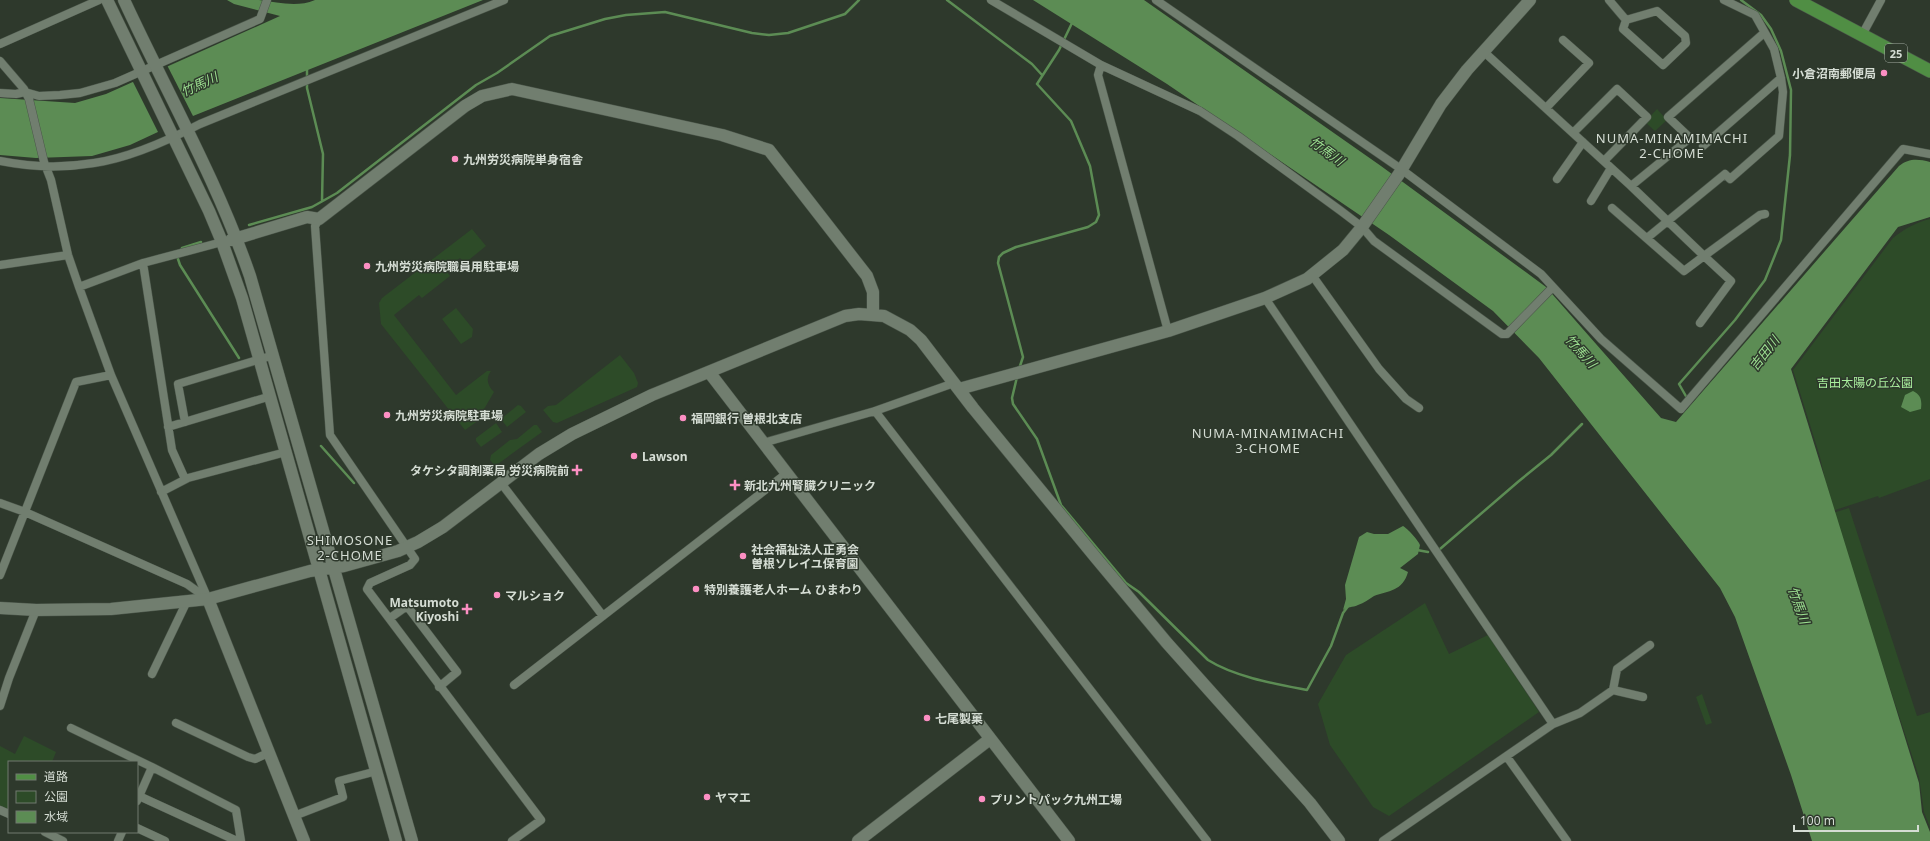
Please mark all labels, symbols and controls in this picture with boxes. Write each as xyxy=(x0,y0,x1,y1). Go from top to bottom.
road number: 25 xyxy=(1885,44,1907,62)
place label: 小倉沼南郵便局 xyxy=(1792,65,1876,82)
water label: 竹馬川 xyxy=(178,67,222,100)
marker: 小倉沼南郵便局 xyxy=(1879,68,1889,78)
district label: NUMA-MINAMIMACHI 2-CHOME xyxy=(1596,129,1748,162)
water label: 竹馬川 xyxy=(1306,132,1350,171)
place label: 九州労災病院単身宿舎 xyxy=(463,151,583,168)
marker: 九州労災病院単身宿舎 xyxy=(450,154,460,164)
place label: 九州労災病院職員用駐車場 xyxy=(375,258,519,275)
marker: 九州労災病院職員用駐車場 xyxy=(362,261,372,271)
water label: 竹馬川 xyxy=(1561,330,1602,373)
water label: 吉田川 xyxy=(1745,331,1784,374)
park label: 吉田太陽の丘公園 xyxy=(1817,374,1913,391)
place label: 九州労災病院駐車場 xyxy=(395,407,503,424)
marker: 九州労災病院駐車場 xyxy=(382,410,392,420)
place label: 福岡銀行 曽根北支店 xyxy=(691,410,802,427)
marker: 福岡銀行 曽根北支店 xyxy=(678,413,688,423)
district label: NUMA-MINAMIMACHI 3-CHOME xyxy=(1192,424,1344,457)
place label: Lawson xyxy=(642,448,688,465)
marker: Lawson xyxy=(629,451,639,461)
place label: タケシタ調剤薬局 労災病院前 xyxy=(410,462,569,479)
marker: タケシタ調剤薬局 労災病院前 xyxy=(572,465,582,475)
place label: 新北九州腎臓クリニック xyxy=(744,477,876,494)
marker: 新北九州腎臓クリニック xyxy=(729,479,741,491)
district label: SHIMOSONE 2-CHOME xyxy=(307,531,393,564)
place label: 社会福祉法人正勇会 曽根ソレイユ保育園 xyxy=(751,541,859,572)
marker: 社会福祉法人正勇会 曽根ソレイユ保育園 xyxy=(738,551,748,561)
place label: 特別養護老人ホーム ひまわり xyxy=(704,581,863,598)
marker: 特別養護老人ホーム ひまわり xyxy=(691,584,701,594)
water label: 竹馬川 xyxy=(1784,584,1815,628)
place label: マルショク xyxy=(505,587,565,604)
marker: マルショク xyxy=(492,590,502,600)
place label: Matsumoto Kiyoshi xyxy=(390,594,459,625)
marker: Matsumoto Kiyoshi xyxy=(462,604,472,614)
place label: 七尾製菓 xyxy=(935,710,983,727)
marker: 七尾製菓 xyxy=(922,713,932,723)
legend xyxy=(8,761,138,833)
text: 道路 xyxy=(44,768,68,785)
text: 公園 xyxy=(44,788,68,805)
place label: ヤマエ xyxy=(715,789,751,806)
place label: プリントパック九州工場 xyxy=(990,791,1122,808)
marker: ヤマエ xyxy=(702,792,712,802)
marker: プリントパック九州工場 xyxy=(977,794,987,804)
scale bar xyxy=(1794,807,1918,833)
text: 水域 xyxy=(44,808,68,825)
text: 100 m xyxy=(1800,812,1835,829)

